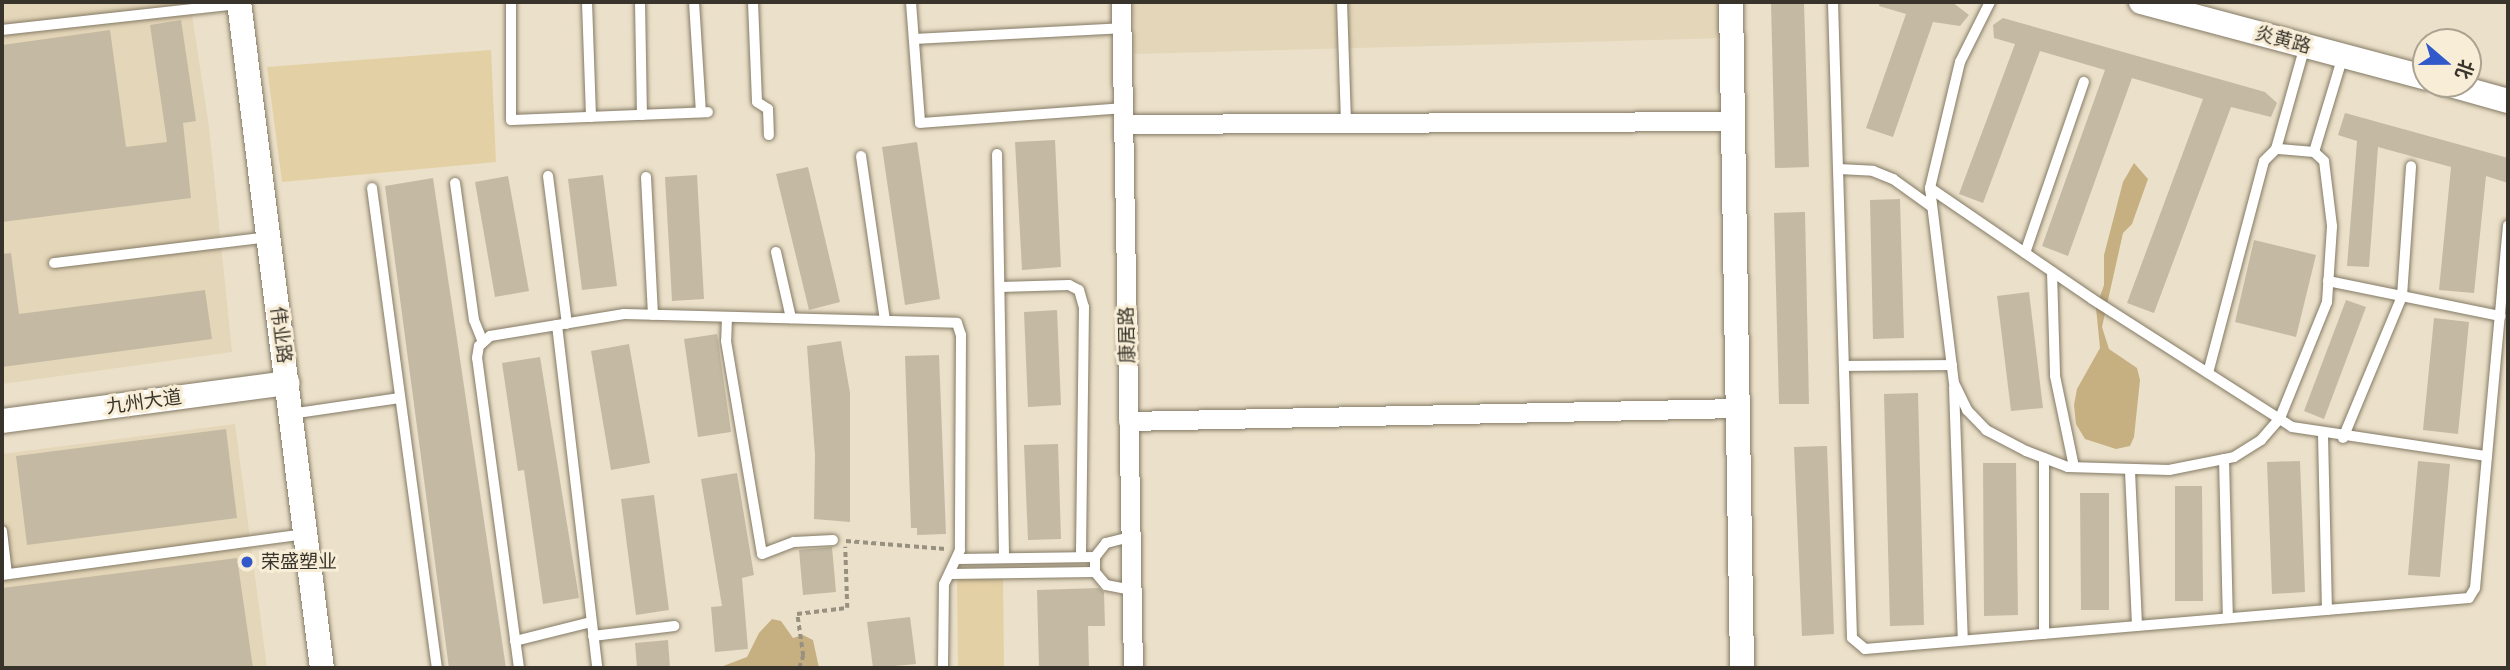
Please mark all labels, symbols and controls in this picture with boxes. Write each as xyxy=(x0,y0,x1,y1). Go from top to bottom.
street label: 炎黄路 xyxy=(2253,22,2313,58)
north arrow xyxy=(2412,28,2482,98)
text: 北 xyxy=(2450,56,2479,83)
street label: 伟业路 xyxy=(266,305,296,365)
street label: 康居路 xyxy=(1115,306,1139,364)
street label: 九州大道 xyxy=(105,385,183,419)
place label: 荣盛塑业 xyxy=(261,551,337,573)
marker: 荣盛塑业 xyxy=(239,554,255,570)

